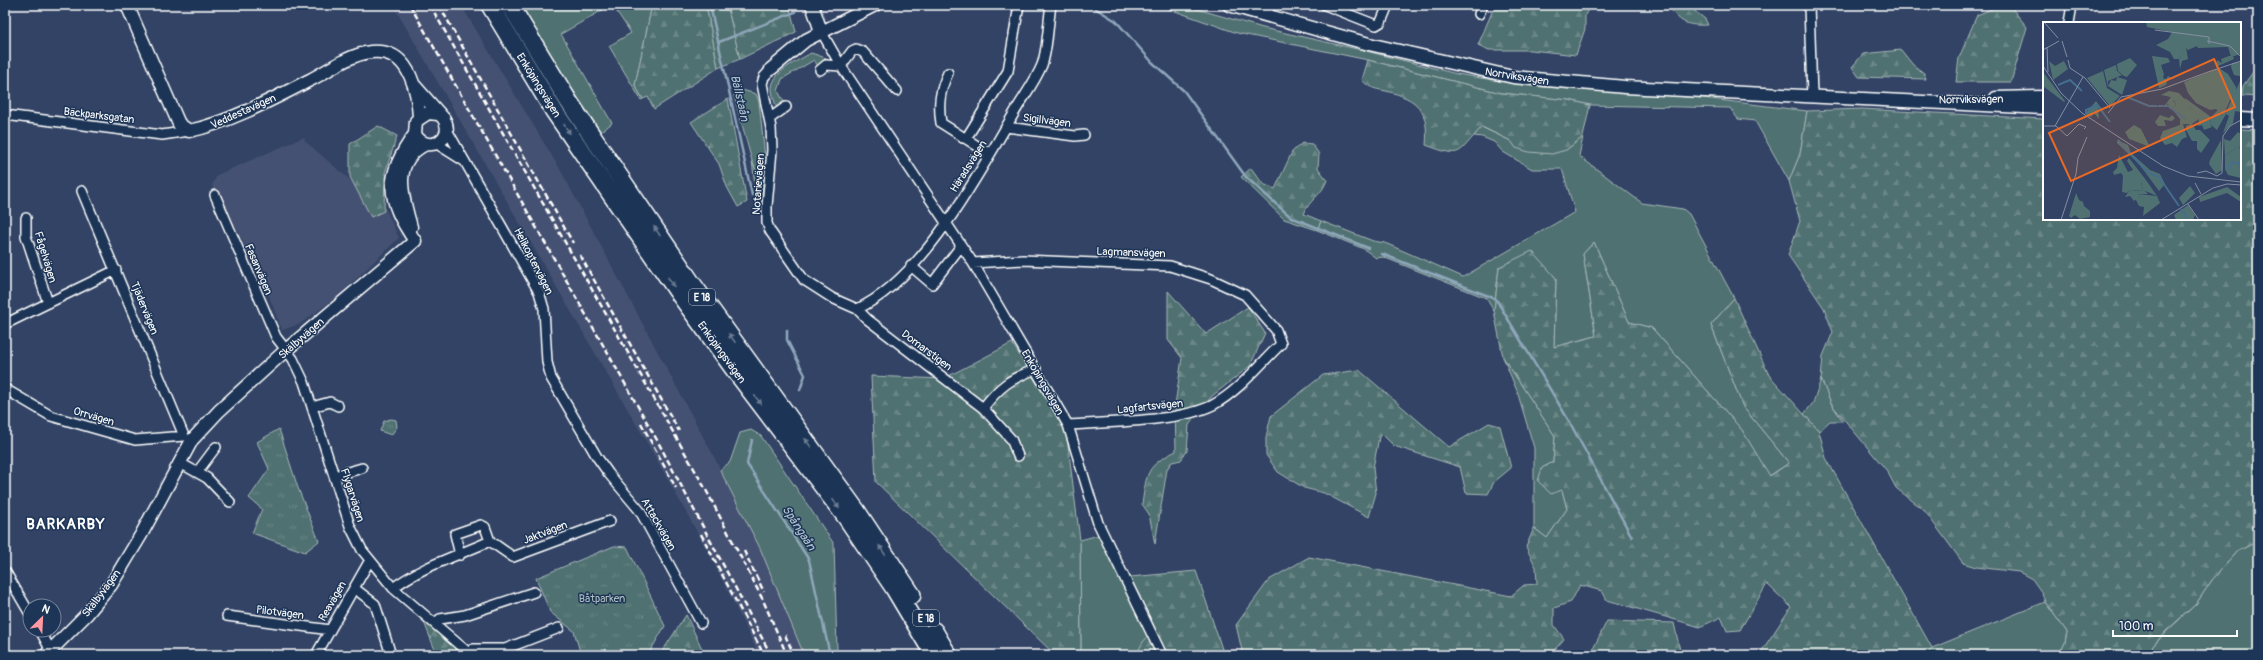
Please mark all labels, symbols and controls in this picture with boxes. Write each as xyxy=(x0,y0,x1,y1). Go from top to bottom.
inset map xyxy=(2043,22,2241,220)
street label: Enköpingsvägen xyxy=(514,51,564,120)
street label: Norrviksvägen xyxy=(1484,65,1550,88)
water label: Bällstaån xyxy=(727,74,752,124)
street label: Veddestavägen xyxy=(209,91,278,132)
street label: Norrviksvägen xyxy=(1939,92,2004,107)
street label: Bäckparksgatan xyxy=(63,105,135,126)
street label: Sigillvägen xyxy=(1022,111,1072,130)
one-way arrow xyxy=(563,124,571,134)
street label: Häradsvägen xyxy=(947,138,989,195)
street label: Notarievägen xyxy=(750,153,767,215)
street label: Helikoptervägen xyxy=(511,226,556,297)
one-way arrow xyxy=(653,226,661,236)
street label: Fågelvägen xyxy=(32,230,59,284)
street label: Fasanvägen xyxy=(242,242,275,297)
street label: Lagmansvägen xyxy=(1096,245,1166,260)
one-way arrow xyxy=(668,277,675,288)
street label: Tjädervägen xyxy=(128,280,161,337)
road number: E 18 xyxy=(689,289,715,305)
street label: Skälbyvägen xyxy=(276,315,327,362)
street label: Enköpingsvägen xyxy=(695,319,748,386)
street label: Domarstigen xyxy=(899,327,954,374)
one-way arrow xyxy=(728,332,736,343)
street label: Enköpingsvägen xyxy=(1019,347,1067,417)
one-way arrow xyxy=(753,395,762,406)
street label: Lagfartsvägen xyxy=(1116,397,1184,416)
street label: Orrvägen xyxy=(72,404,116,429)
one-way arrow xyxy=(804,438,812,448)
street label: Flygarvägen xyxy=(338,467,367,524)
street label: Attackvägen xyxy=(638,496,679,553)
one-way arrow xyxy=(832,498,840,509)
water label: Spångaån xyxy=(779,503,819,554)
district label: BARKARBY xyxy=(26,515,106,534)
street label: Jaktvägen xyxy=(521,518,569,547)
one-way arrow xyxy=(878,544,886,555)
street label: Skälbyvägen xyxy=(79,567,123,620)
street label: Reavägen xyxy=(316,579,349,624)
park label: Båtparken xyxy=(579,592,625,605)
north arrow xyxy=(22,598,62,638)
text: N xyxy=(40,602,52,617)
street label: Pilotvägen xyxy=(255,603,305,622)
road number: E 18 xyxy=(913,610,939,626)
scale bar xyxy=(2113,612,2237,638)
text: 100 m xyxy=(2119,619,2154,634)

